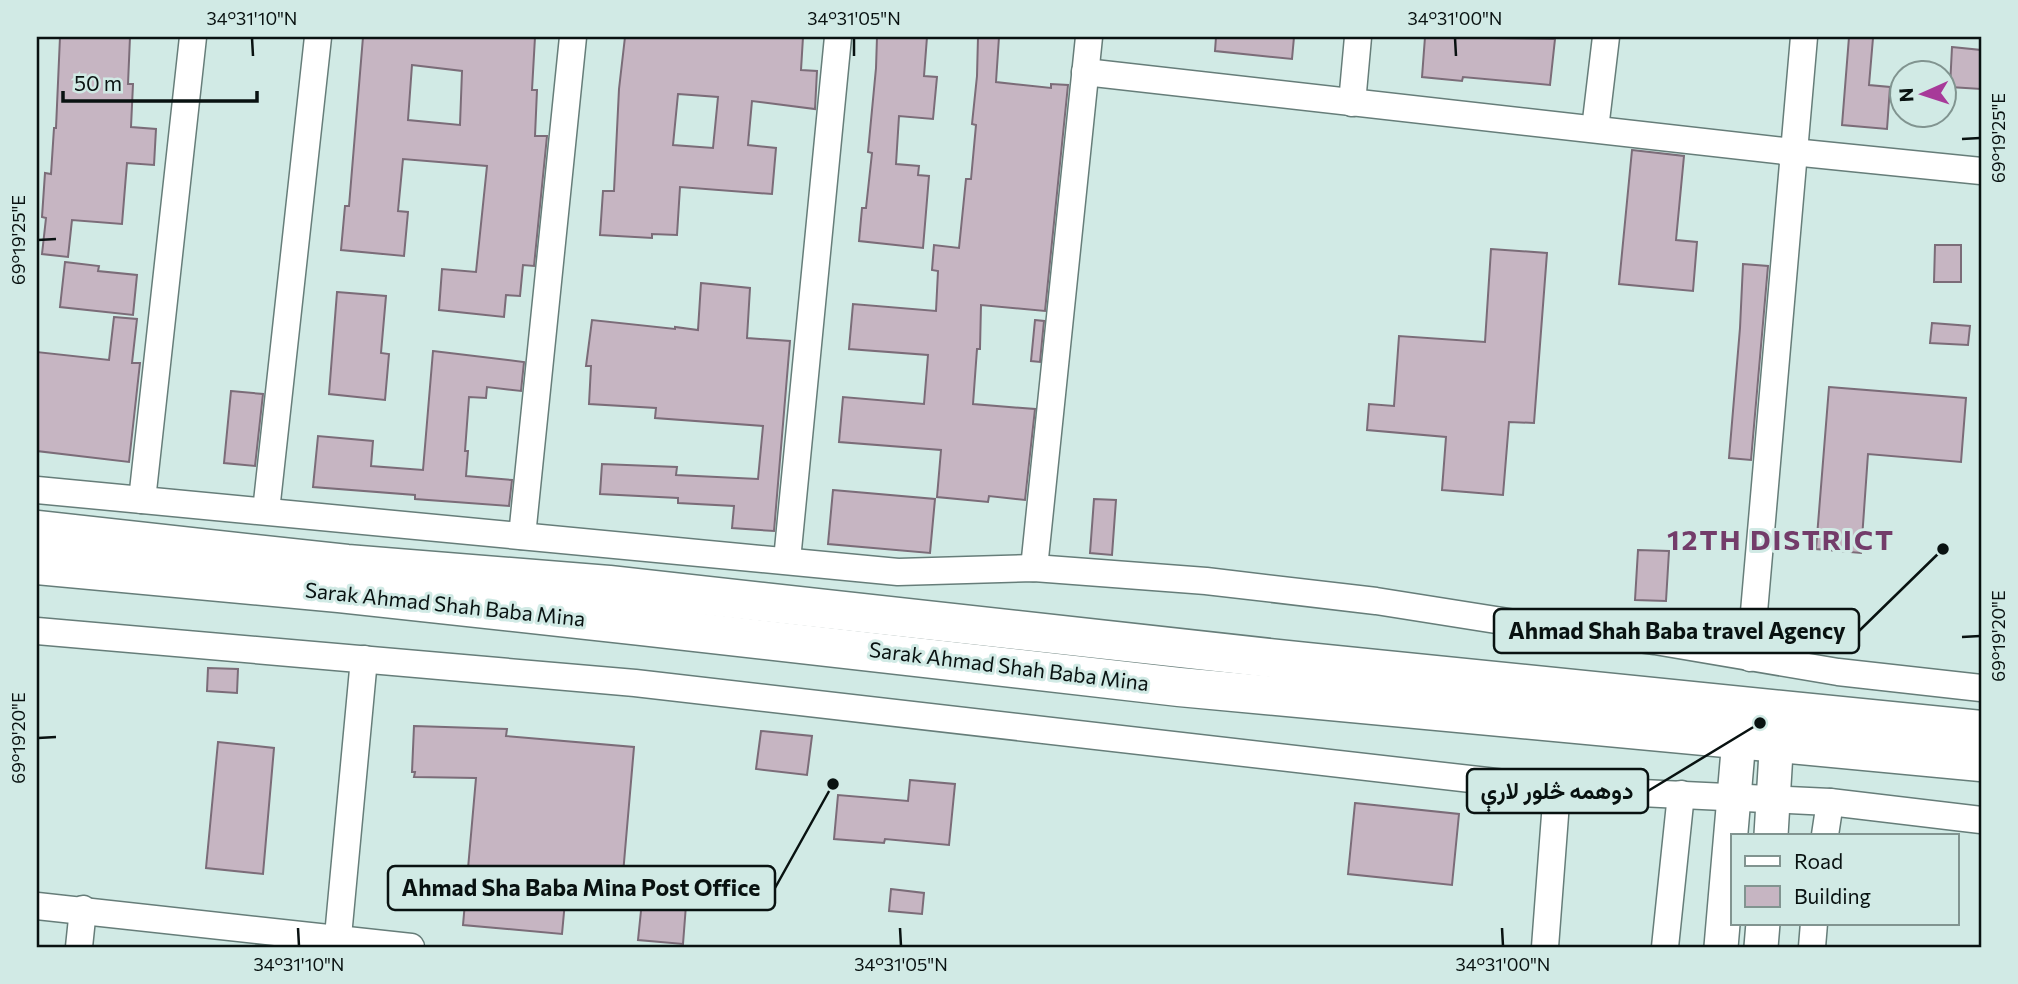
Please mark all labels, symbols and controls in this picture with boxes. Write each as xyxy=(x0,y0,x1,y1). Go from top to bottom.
text: 34°31'10"N xyxy=(207,7,297,29)
text: 34°31'05"N xyxy=(807,7,901,29)
text: 34°31'00"N xyxy=(1408,7,1502,29)
scale bar xyxy=(63,60,257,104)
north arrow xyxy=(1888,60,1958,130)
text: 50 m xyxy=(74,70,122,95)
text: N xyxy=(1894,87,1917,103)
text: 69°19'25"E xyxy=(1987,93,2009,183)
text: 69°19'25"E xyxy=(7,195,29,285)
district label: 12TH DISTRICT xyxy=(1667,522,1895,556)
street label: Sarak Ahmad Shah Baba Mina xyxy=(304,576,587,631)
text: 69°19'20"E xyxy=(1987,590,2009,682)
callout: Ahmad Shah Baba travel Agency xyxy=(1494,609,1859,653)
text: Ahmad Shah Baba travel Agency xyxy=(1508,616,1846,644)
street label: Sarak Ahmad Shah Baba Mina xyxy=(868,636,1151,695)
text: 69°19'20"E xyxy=(7,692,29,784)
callout: دوهمه څلور لارې xyxy=(1467,769,1648,813)
text: دوهمه څلور لارې xyxy=(1481,776,1633,813)
legend xyxy=(1731,834,1958,925)
text: Road xyxy=(1794,848,1843,873)
callout: Ahmad Sha Baba Mina Post Office xyxy=(388,866,775,910)
text: Ahmad Sha Baba Mina Post Office xyxy=(402,873,760,901)
text: Building xyxy=(1794,883,1871,908)
text: 34°31'10"N xyxy=(254,953,344,975)
text: 34°31'05"N xyxy=(854,953,948,975)
text: 34°31'00"N xyxy=(1456,953,1550,975)

